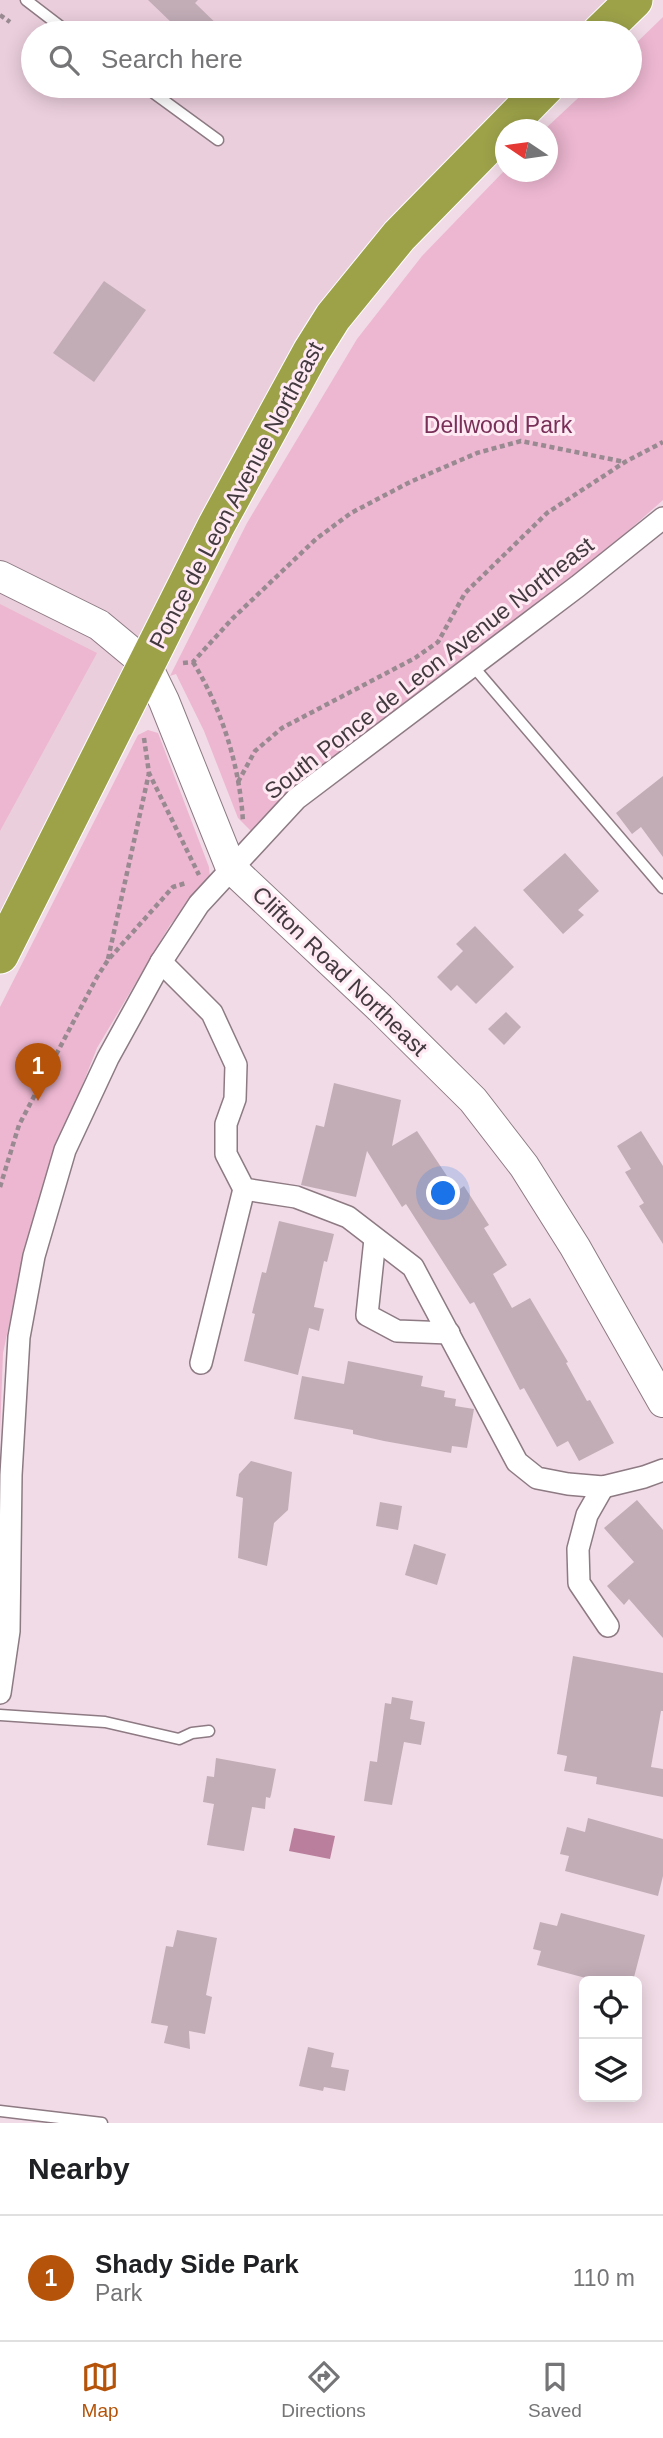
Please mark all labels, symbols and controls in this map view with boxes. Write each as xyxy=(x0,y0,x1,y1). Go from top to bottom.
search box xyxy=(21,21,642,98)
icon: search xyxy=(45,41,83,79)
text: Search here xyxy=(101,44,243,74)
north arrow xyxy=(495,119,558,182)
street label: Ponce de Leon Avenue Northeast xyxy=(144,337,328,653)
park label: Dellwood Park xyxy=(424,412,573,438)
street label: South Ponce de Leon Avenue Northeast xyxy=(259,531,599,804)
street label: Clifton Road Northeast xyxy=(247,881,433,1062)
pin: 1 xyxy=(15,1043,61,1101)
your location xyxy=(426,1176,460,1210)
map controls xyxy=(579,1976,642,2102)
button: locate xyxy=(579,1976,642,2039)
button: layers xyxy=(579,2039,642,2102)
text: Nearby xyxy=(28,2152,130,2185)
text: Shady Side Park xyxy=(95,2249,299,2279)
text: 1 xyxy=(45,2265,57,2291)
text: 110 m xyxy=(573,2265,635,2291)
text: Park xyxy=(95,2280,142,2306)
tab: Map xyxy=(81,2358,119,2422)
tab: Directions xyxy=(281,2358,366,2422)
tab: Saved xyxy=(528,2358,582,2422)

